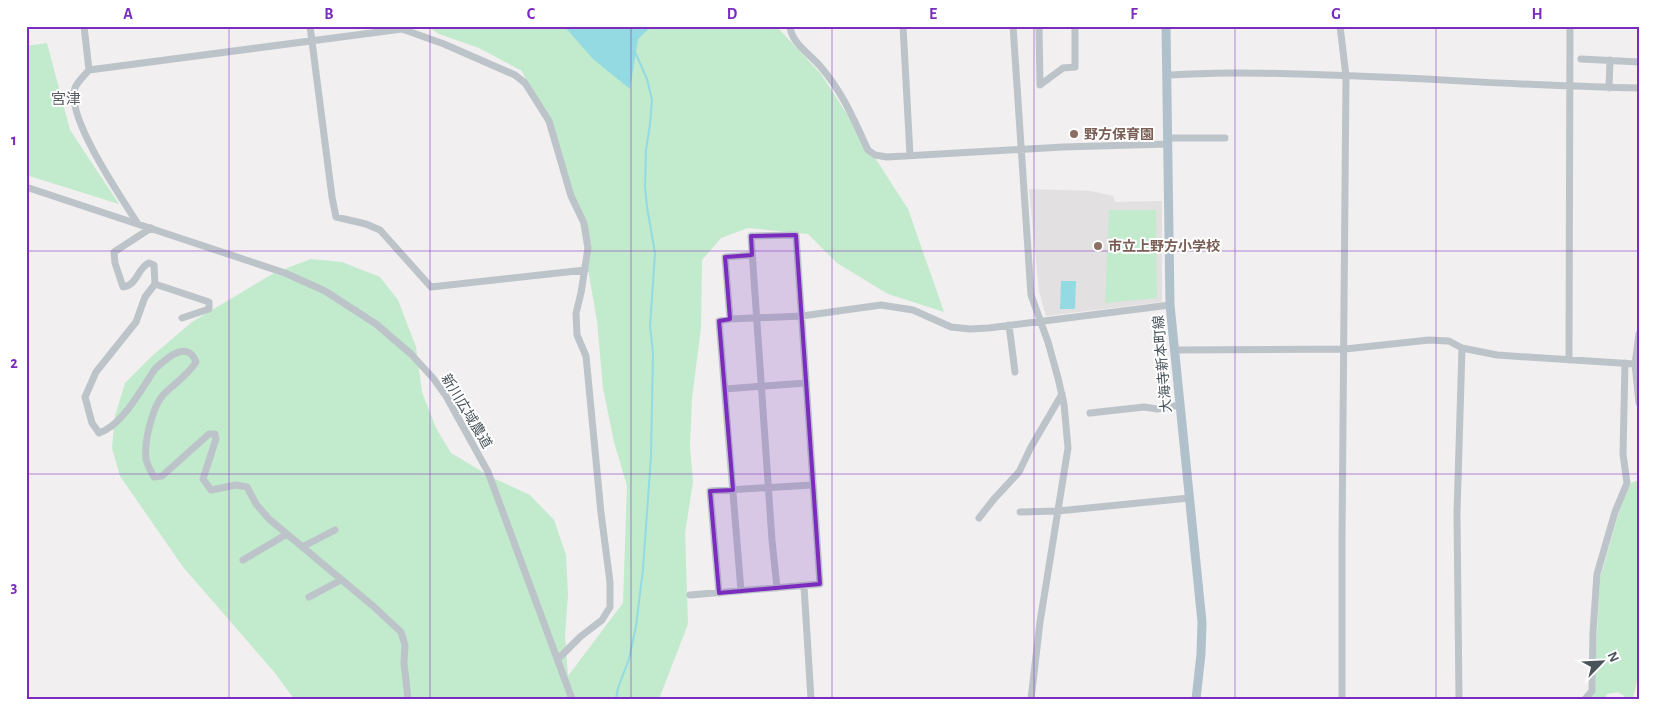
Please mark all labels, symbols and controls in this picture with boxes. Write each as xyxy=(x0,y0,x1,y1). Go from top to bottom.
text: A xyxy=(123,6,133,22)
text: B xyxy=(324,6,334,22)
text: C xyxy=(527,6,536,22)
text: D xyxy=(727,6,738,22)
text: E xyxy=(929,6,937,22)
text: F xyxy=(1130,6,1138,22)
text: G xyxy=(1331,6,1341,22)
text: H xyxy=(1531,6,1543,22)
district label: 宮津 xyxy=(51,91,81,107)
place label: 野方保育園 xyxy=(1084,127,1154,142)
marker: 野方保育園 xyxy=(1068,128,1080,140)
text: 1 xyxy=(11,132,17,148)
place label: 市立上野方小学校 xyxy=(1108,239,1220,254)
marker: 市立上野方小学校 xyxy=(1092,240,1104,252)
street label: 大海寺新本町線 xyxy=(1151,314,1174,413)
text: 2 xyxy=(10,355,18,371)
street label: 新川広域農道 xyxy=(439,371,495,451)
text: 3 xyxy=(11,579,18,595)
north arrow xyxy=(1578,638,1628,688)
text: N xyxy=(1605,650,1621,664)

